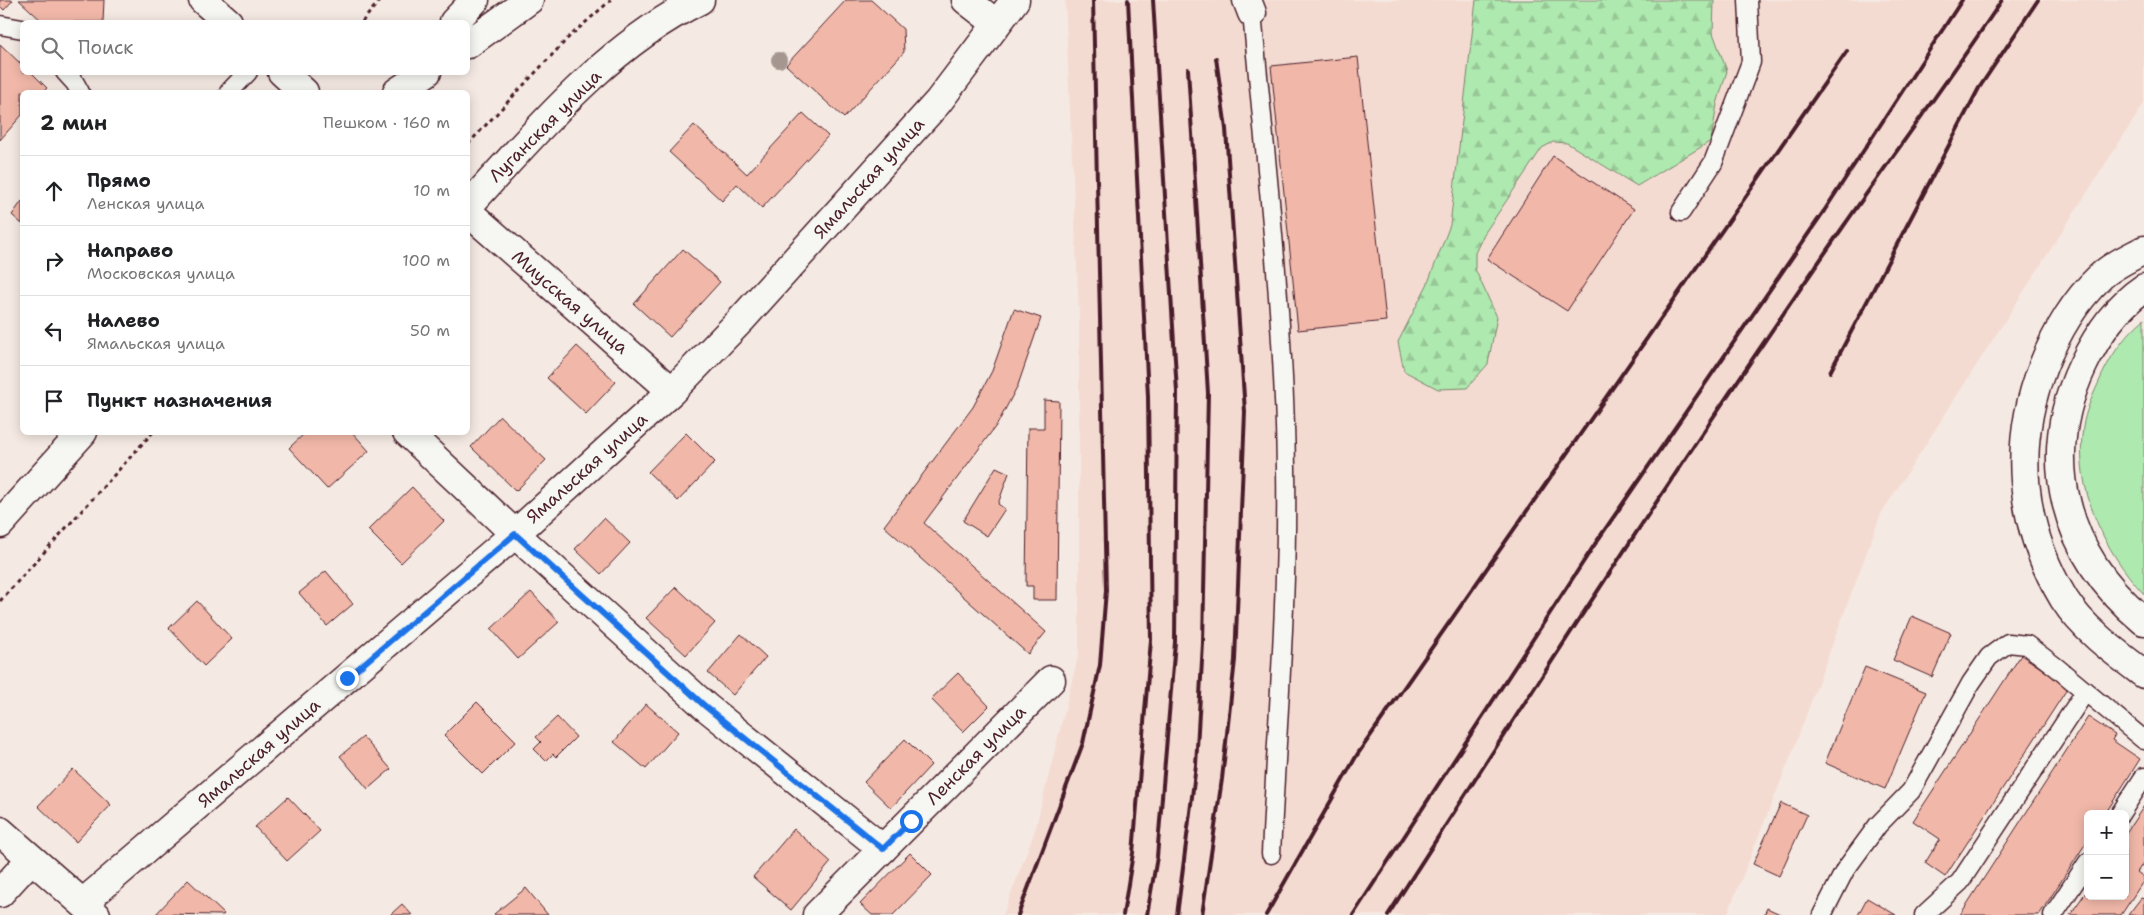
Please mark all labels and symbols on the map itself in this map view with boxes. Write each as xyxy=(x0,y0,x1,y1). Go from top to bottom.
street label: Луганская улица xyxy=(483,64,607,188)
street label: Ямальская улица xyxy=(808,112,930,244)
street label: Миусская улица xyxy=(506,245,634,359)
street label: Ямальская улица xyxy=(521,407,653,529)
route end xyxy=(336,667,359,690)
street label: Ямальская улица xyxy=(193,693,325,813)
street label: Ленская улица xyxy=(921,700,1031,810)
route start xyxy=(900,810,923,833)

